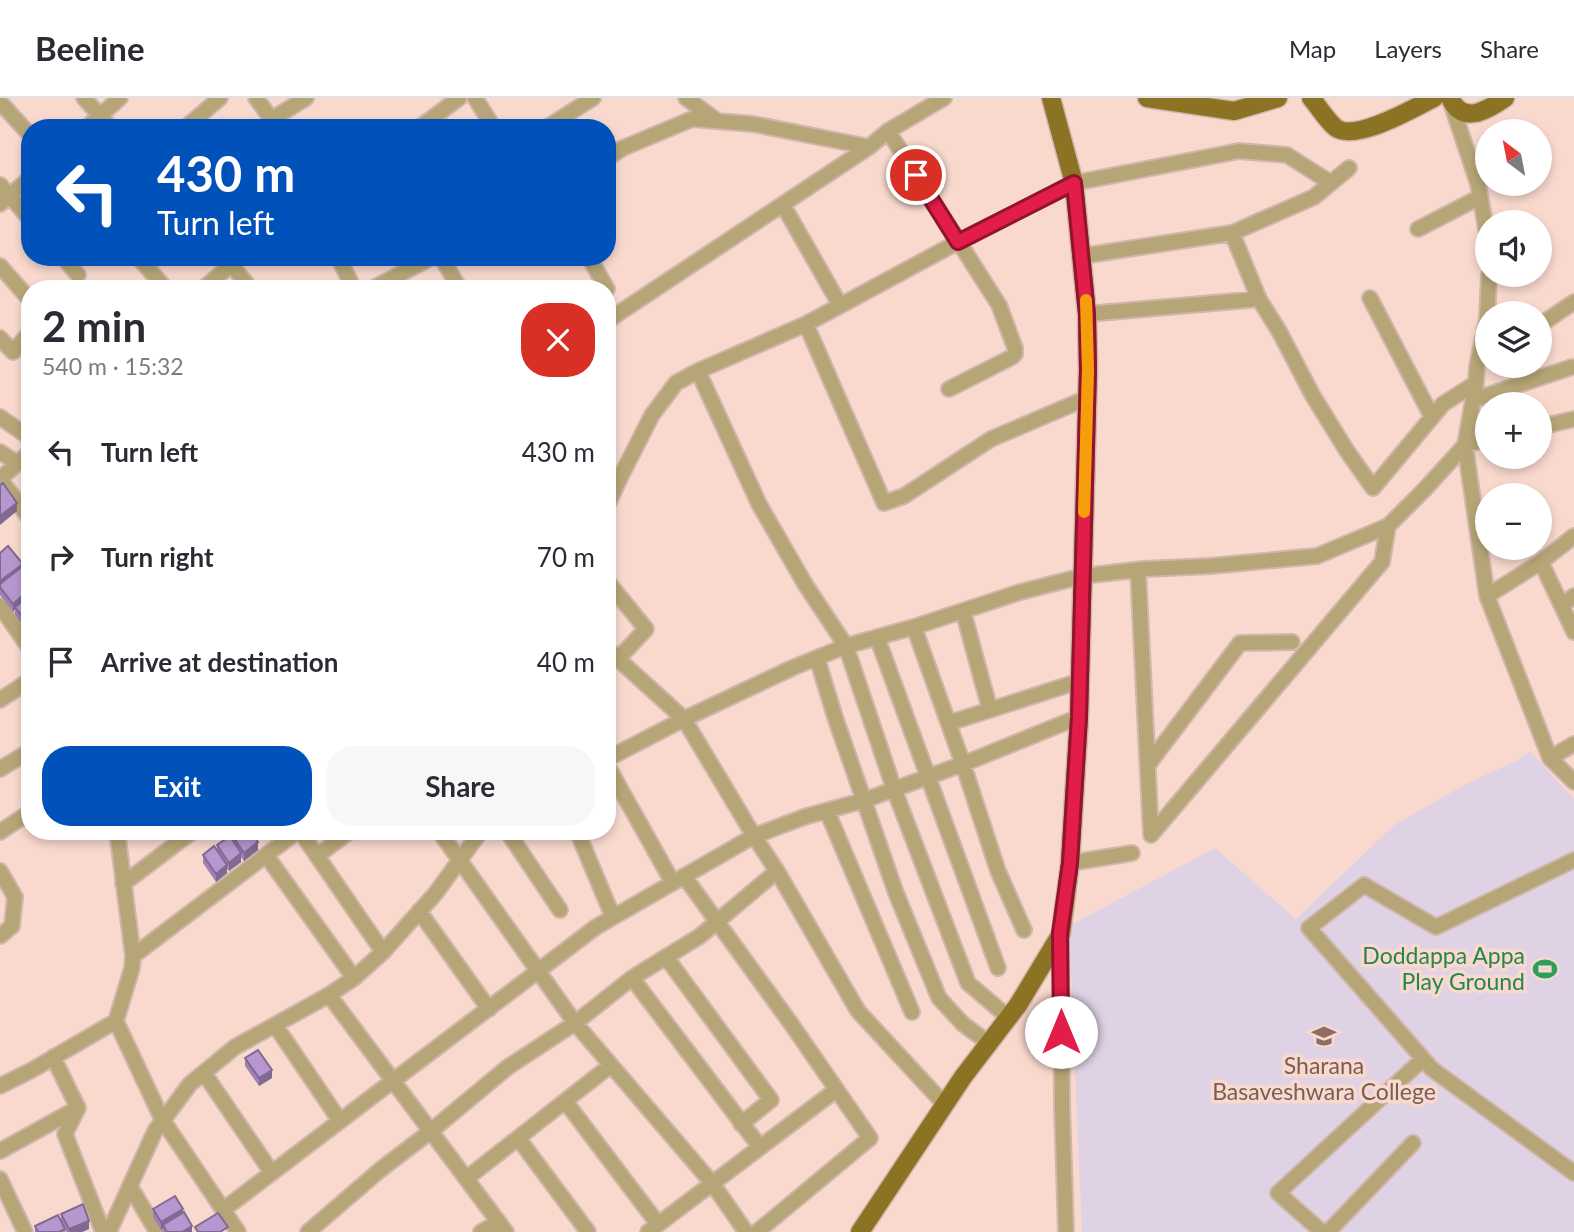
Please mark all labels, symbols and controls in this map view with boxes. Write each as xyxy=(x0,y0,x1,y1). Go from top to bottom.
text: Beeline xyxy=(35,28,145,68)
text: Map xyxy=(1289,34,1336,63)
text: Layers xyxy=(1374,34,1442,63)
text: Share xyxy=(1480,34,1539,63)
north arrow xyxy=(1475,119,1552,196)
map controls xyxy=(1475,119,1552,560)
text: 430 m xyxy=(157,144,295,202)
pin xyxy=(886,145,946,205)
icon: left xyxy=(42,147,133,238)
icon: arrive xyxy=(897,156,935,194)
text: Turn left xyxy=(157,203,274,242)
button: sound xyxy=(1475,210,1552,287)
text: 2 min xyxy=(42,301,146,351)
button: layers xyxy=(1475,301,1552,378)
button: close xyxy=(521,303,595,377)
text: 540 m · 15:32 xyxy=(42,352,184,380)
button: + xyxy=(1475,392,1552,469)
icon: left xyxy=(42,433,80,471)
text: Turn left xyxy=(101,436,198,468)
text: 430 m xyxy=(522,436,595,468)
button: − xyxy=(1475,483,1552,560)
icon: right xyxy=(42,538,80,576)
text: Turn right xyxy=(101,541,214,573)
text: 70 m xyxy=(537,541,595,573)
icon: arrive xyxy=(42,643,80,681)
text: Arrive at destination xyxy=(101,646,338,678)
text: 40 m xyxy=(537,646,595,678)
button: Exit xyxy=(42,746,312,826)
button: Share xyxy=(326,746,595,826)
place label: Doddappa Appa Play Ground xyxy=(1362,941,1525,995)
sports icon: Doddappa Appa Play Ground xyxy=(1531,955,1559,983)
position arrow xyxy=(1024,995,1098,1069)
school or university icon: Sharana Basaveshwara College xyxy=(1310,1022,1338,1050)
place label: Sharana Basaveshwara College xyxy=(1212,1051,1436,1105)

